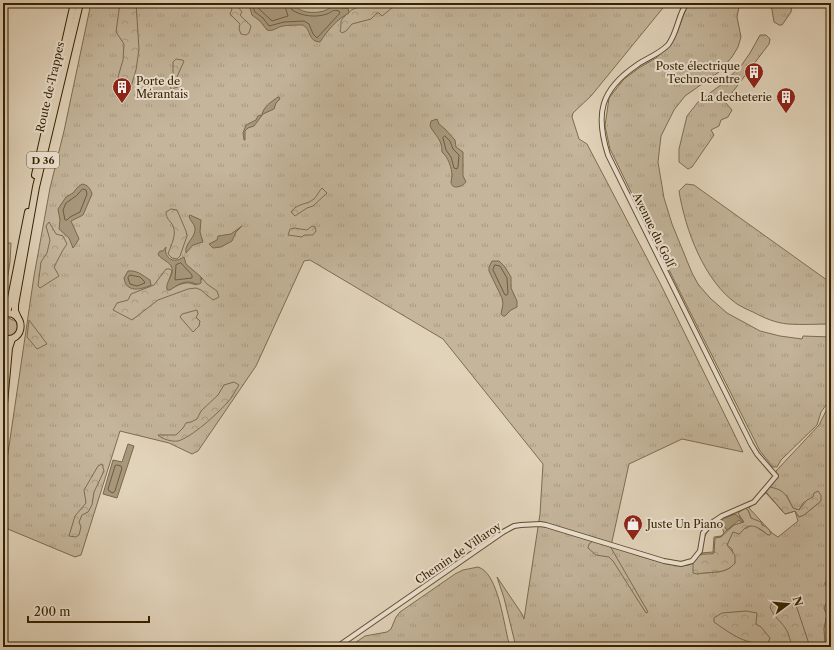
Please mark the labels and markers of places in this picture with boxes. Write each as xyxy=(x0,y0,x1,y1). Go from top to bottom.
place label: Poste électrique Technocentre xyxy=(656,59,740,86)
building icon: Poste électrique Technocentre xyxy=(743,61,765,89)
place label: Porte de Mérantais xyxy=(136,74,188,101)
building icon: Porte de Mérantais xyxy=(111,76,133,104)
building icon: La decheterie xyxy=(775,86,797,114)
place label: La decheterie xyxy=(700,90,772,104)
shop icon: Juste Un Piano xyxy=(622,513,644,541)
place label: Juste Un Piano xyxy=(645,517,724,531)

